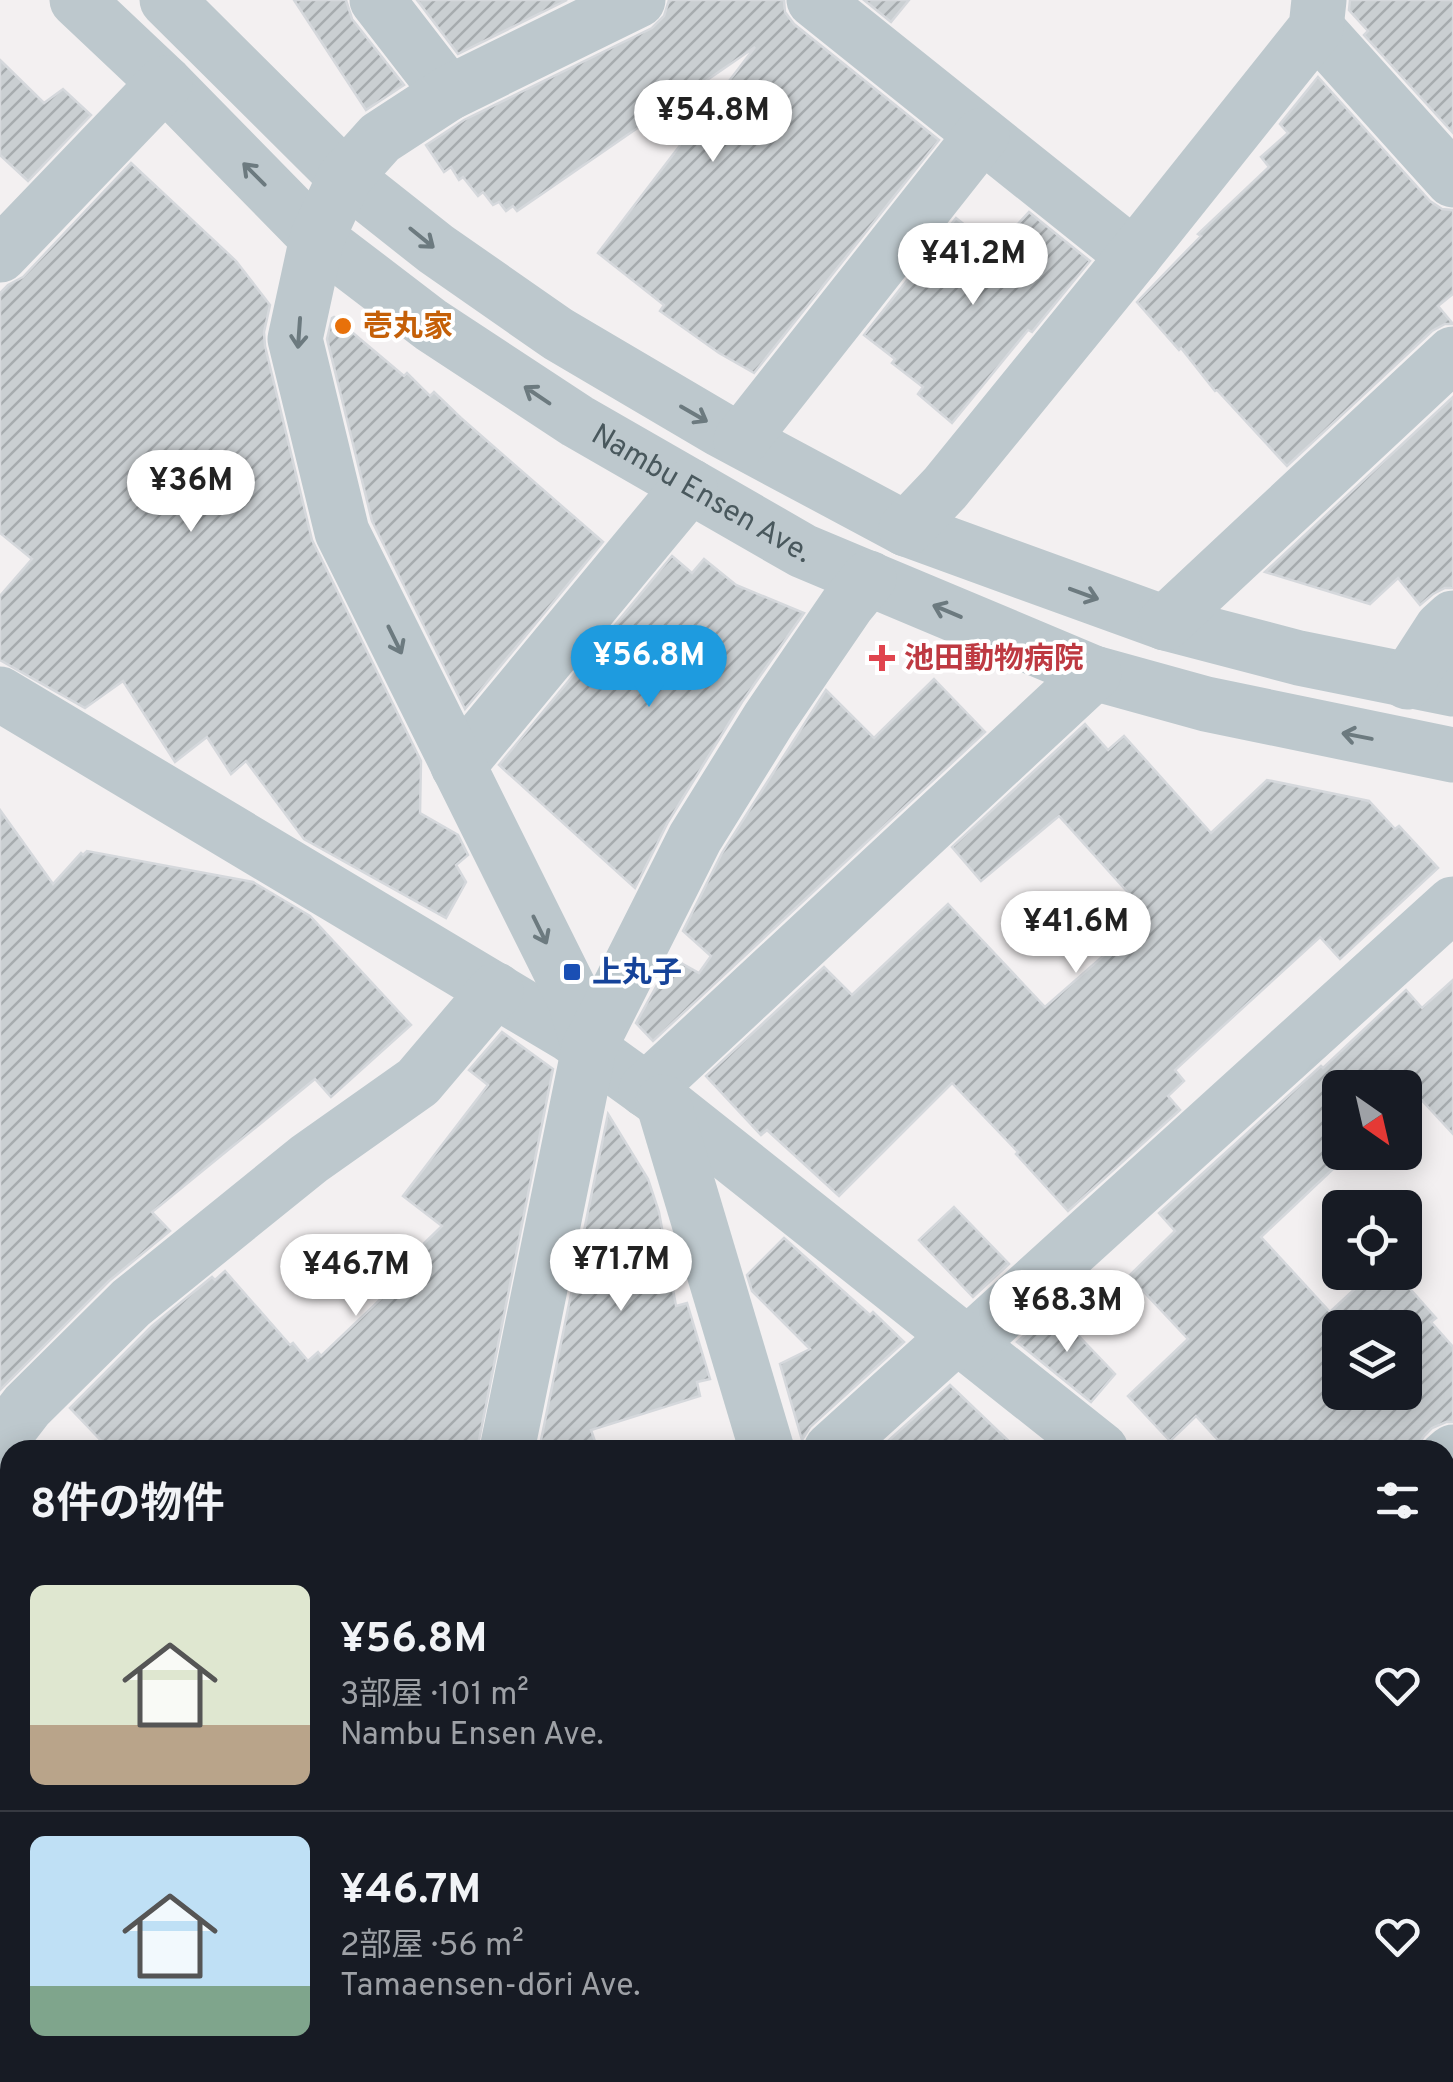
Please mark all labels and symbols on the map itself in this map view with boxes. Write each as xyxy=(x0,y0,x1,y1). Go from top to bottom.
pin: ¥54.8M xyxy=(632,80,794,165)
one-way arrow xyxy=(243,162,267,186)
pin: ¥41.2M xyxy=(892,223,1054,308)
one-way arrow xyxy=(408,227,434,249)
place label: 壱丸家 xyxy=(363,310,453,347)
marker: 壱丸家 xyxy=(332,315,354,337)
one-way arrow xyxy=(290,316,309,349)
one-way arrow xyxy=(524,384,552,405)
one-way arrow xyxy=(679,404,708,424)
street label: Nambu Ensen Ave. xyxy=(584,417,815,573)
pin: ¥36M xyxy=(132,450,250,535)
one-way arrow xyxy=(1067,586,1098,604)
one-way arrow xyxy=(933,601,963,619)
one-way arrow xyxy=(387,624,406,654)
pin: ¥56.8M xyxy=(568,625,730,710)
place label: 池田動物病院 xyxy=(904,642,1084,679)
marker: 池田動物病院 xyxy=(869,645,895,671)
one-way arrow xyxy=(1342,726,1374,745)
pin: ¥41.6M xyxy=(995,891,1157,976)
one-way arrow xyxy=(532,915,551,945)
place label: 上丸子 xyxy=(592,956,682,993)
marker: 上丸子 xyxy=(561,961,583,983)
north arrow xyxy=(1322,1070,1422,1170)
pin: ¥71.7M xyxy=(540,1229,702,1314)
pin: ¥46.7M xyxy=(275,1234,437,1319)
pin: ¥68.3M xyxy=(986,1270,1148,1355)

